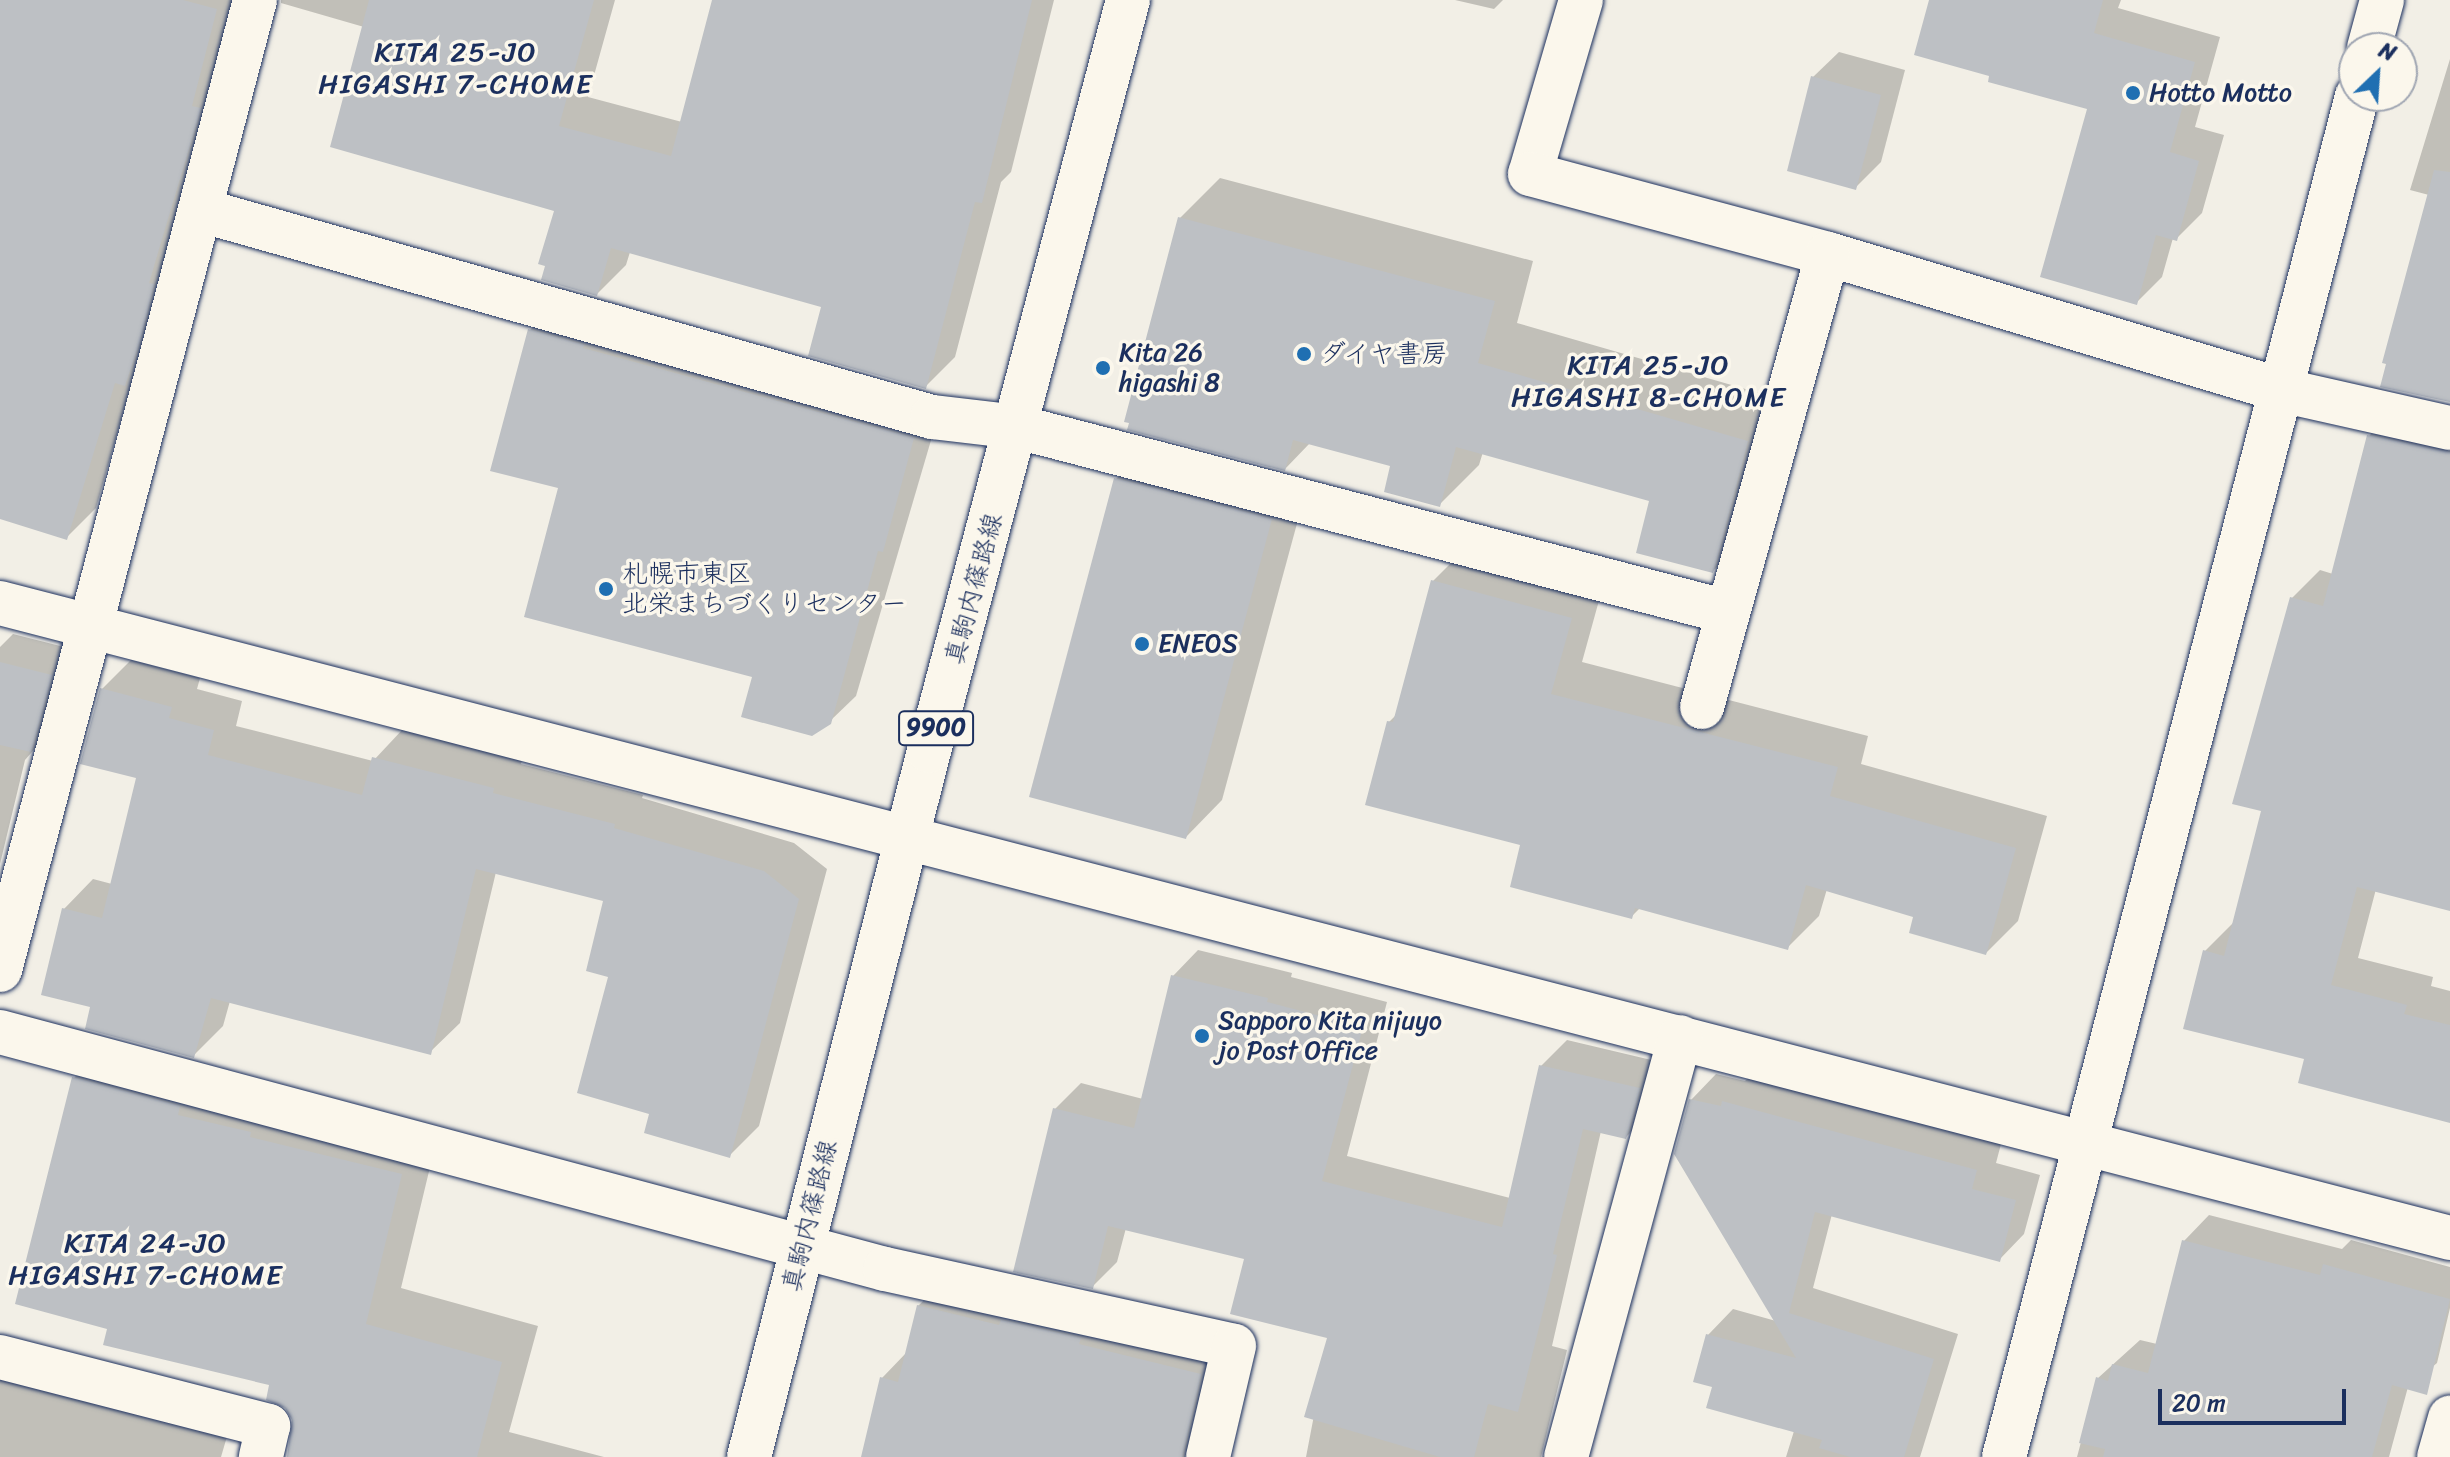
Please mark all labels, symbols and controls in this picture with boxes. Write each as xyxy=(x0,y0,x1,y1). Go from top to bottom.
text: N xyxy=(2372,31,2403,73)
north arrow xyxy=(2338,32,2418,112)
district label: KITA 25-JO HIGASHI 7-CHOME xyxy=(321,35,591,101)
place label: Hotto Motto xyxy=(2149,77,2291,109)
marker: Hotto Motto xyxy=(2124,84,2142,102)
place label: Kita 26 higashi 8 xyxy=(1119,337,1220,398)
place label: ダイヤ書房 xyxy=(1320,338,1450,370)
marker: ダイヤ書房 xyxy=(1295,345,1313,363)
district label: KITA 25-JO HIGASHI 8-CHOME xyxy=(1514,348,1784,414)
marker: Kita 26 higashi 8 xyxy=(1094,359,1112,377)
street label: 真駒内篠路線 xyxy=(939,510,1009,668)
place label: 札幌市東区 北栄まちづくりセンター xyxy=(622,558,908,620)
marker: 札幌市東区 北栄まちづくりセンター xyxy=(597,580,615,598)
place label: ENEOS xyxy=(1158,628,1238,660)
marker: ENEOS xyxy=(1133,635,1151,653)
road number: 9900 xyxy=(898,708,974,748)
place label: Sapporo Kita nijuyo jo Post Office xyxy=(1218,1005,1442,1066)
marker: Sapporo Kita nijuyo jo Post Office xyxy=(1193,1027,1211,1045)
street label: 真駒内篠路線 xyxy=(776,1137,844,1295)
district label: KITA 24-JO HIGASHI 7-CHOME xyxy=(11,1226,281,1292)
scale bar xyxy=(2162,1373,2350,1423)
text: 20 m xyxy=(2172,1382,2226,1424)

